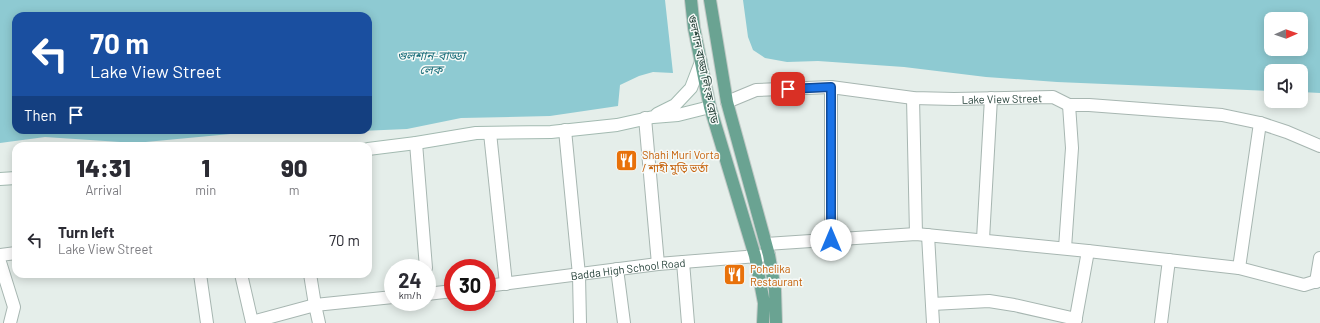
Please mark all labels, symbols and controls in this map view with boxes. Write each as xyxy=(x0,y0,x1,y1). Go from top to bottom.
north arrow xyxy=(1264,12,1308,56)
map controls xyxy=(1264,12,1308,108)
street label: গুলশান বাড্ডা লিংক রোড xyxy=(686,13,722,125)
text: 70 m xyxy=(90,26,149,60)
icon: left xyxy=(24,28,76,80)
water label: গুলশান-বাড্ডা লেক xyxy=(397,48,468,76)
text: Lake View Street xyxy=(90,60,222,82)
button: sound xyxy=(1264,64,1308,108)
pin xyxy=(771,72,805,106)
icon: arrive xyxy=(777,78,799,100)
street label: Lake View Street xyxy=(961,91,1042,105)
icon: arrive xyxy=(65,104,87,126)
text: Then xyxy=(24,106,57,124)
restaurant icon: Shahi Muri Vorta / শাহী মুড়ি ভর্তা xyxy=(614,147,640,173)
place label: Shahi Muri Vorta / শাহী মুড়ি ভর্তা xyxy=(642,148,719,175)
text: 14:31 xyxy=(77,153,131,182)
text: 1 xyxy=(202,153,210,182)
text: 90 xyxy=(281,153,307,182)
text: Arrival xyxy=(85,182,122,198)
text: min xyxy=(195,182,216,198)
text: m xyxy=(289,182,300,198)
position arrow xyxy=(810,219,852,261)
text: Turn left xyxy=(58,223,114,241)
icon: left xyxy=(24,229,46,251)
text: 70 m xyxy=(329,231,360,249)
text: Lake View Street xyxy=(58,241,153,257)
street label: Badda High School Road xyxy=(570,255,686,282)
speed limit sign: 30 xyxy=(444,259,496,311)
restaurant icon: Pohelika Restaurant xyxy=(722,261,748,287)
place label: Pohelika Restaurant xyxy=(750,262,803,288)
text: 24 xyxy=(398,268,422,292)
text: km/h xyxy=(399,289,421,301)

